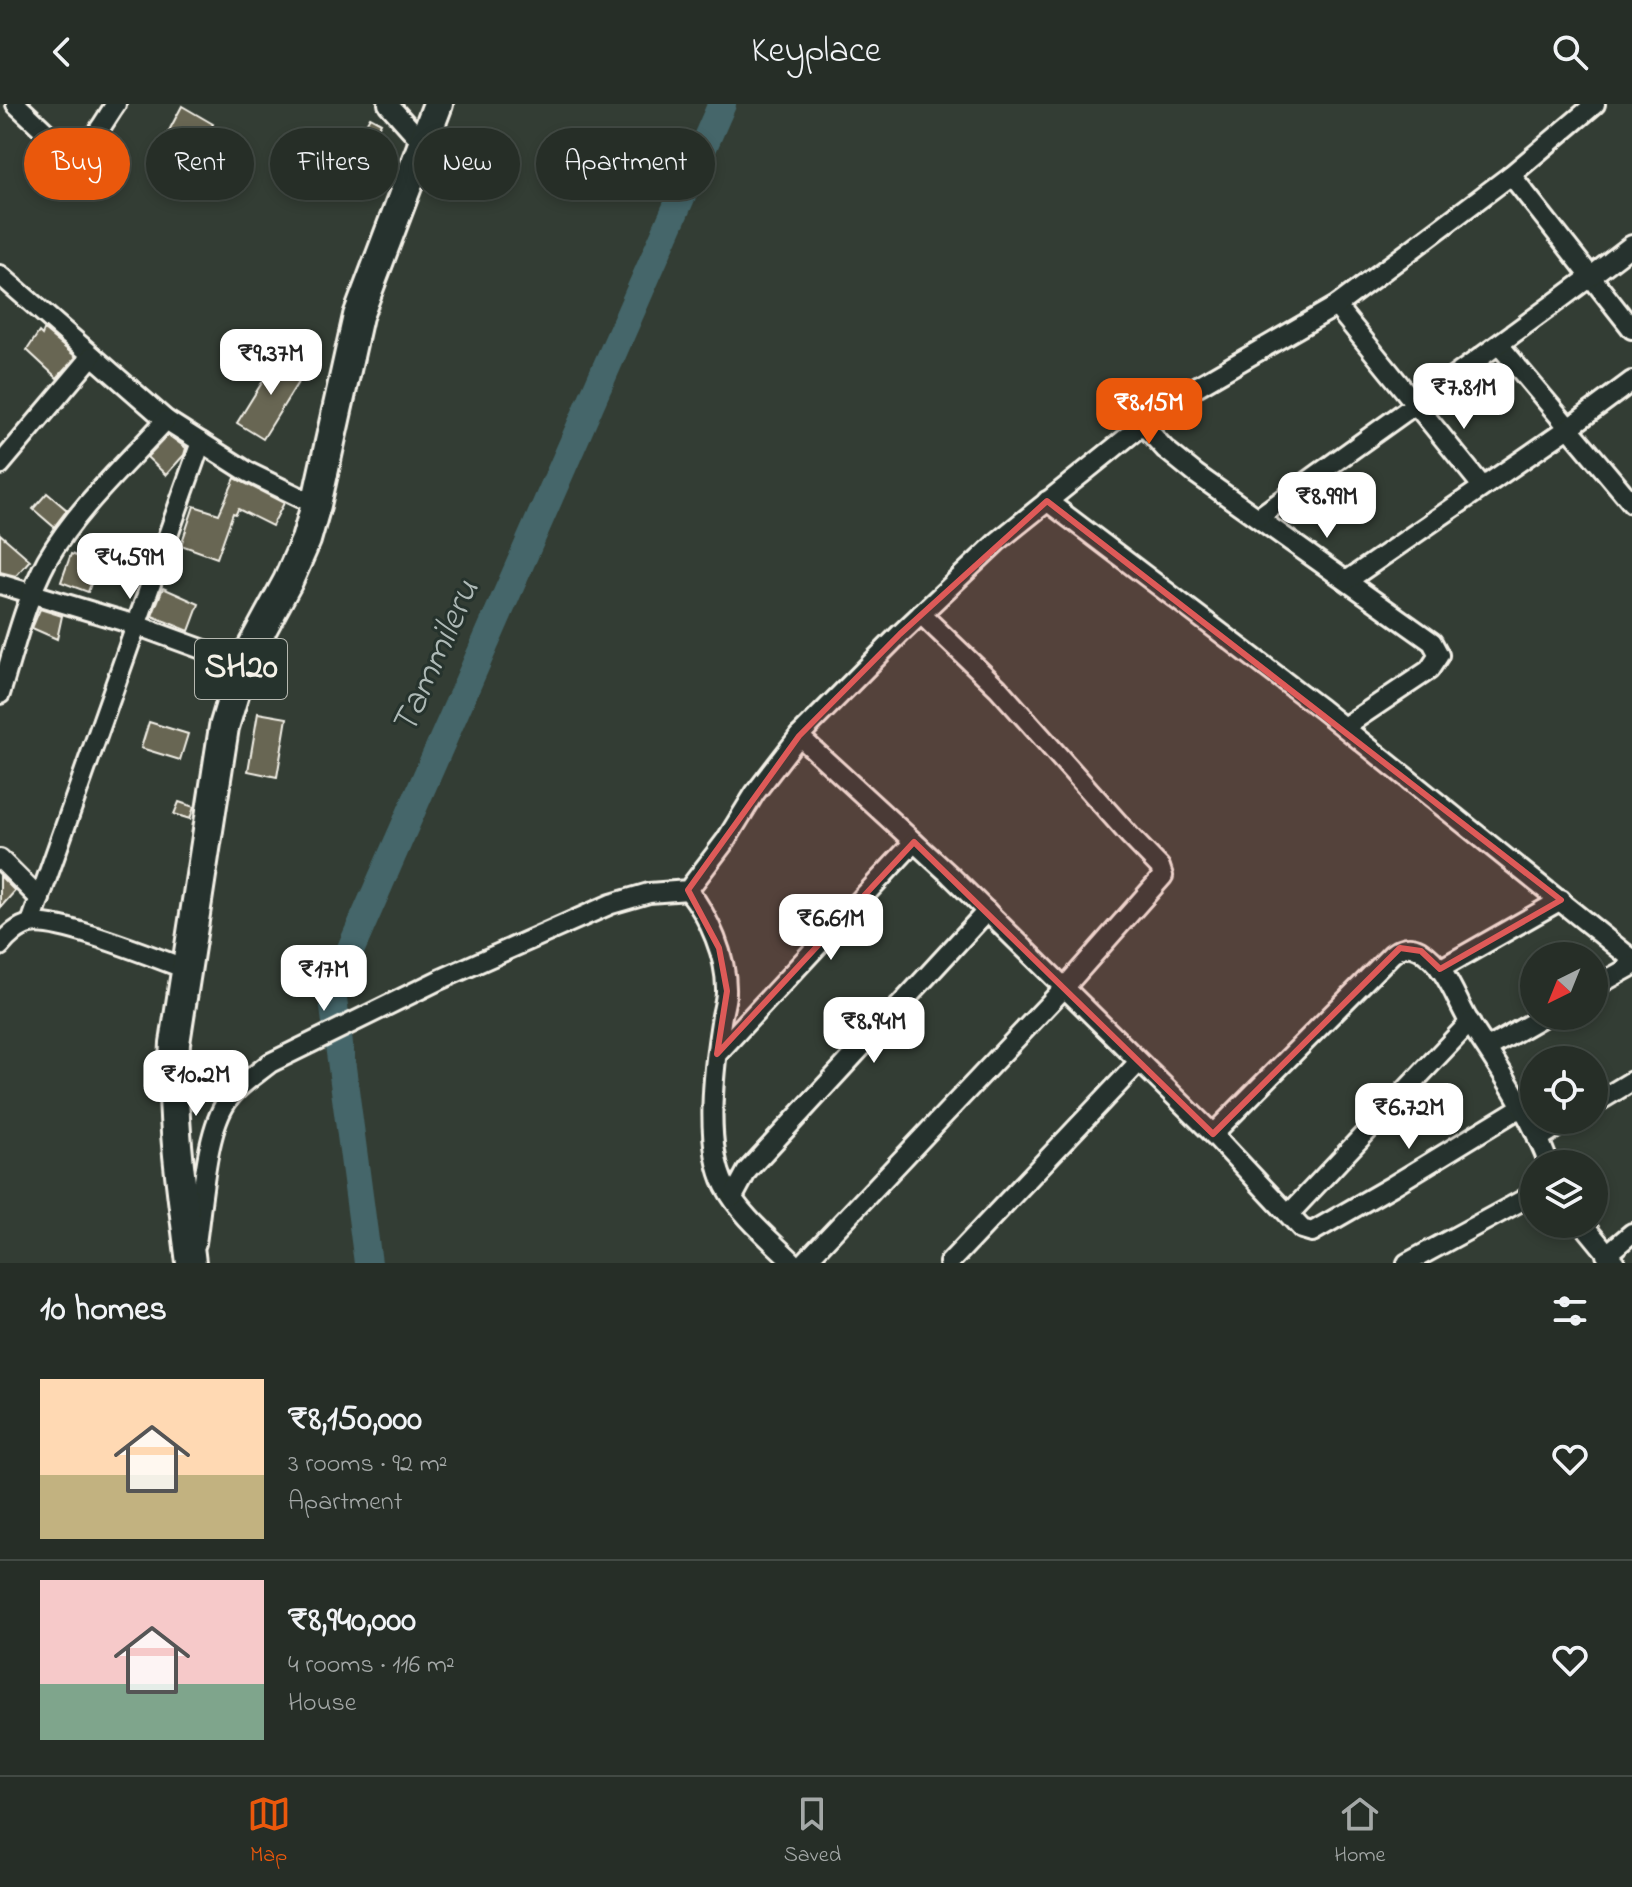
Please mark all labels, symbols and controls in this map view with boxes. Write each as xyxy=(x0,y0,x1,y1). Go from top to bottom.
text: Keyplace xyxy=(751,26,881,79)
icon: back xyxy=(40,30,84,74)
icon: search xyxy=(1548,30,1592,74)
chip: Buy xyxy=(24,128,130,200)
chip: Rent xyxy=(146,128,254,200)
chip: Filters xyxy=(270,128,398,200)
chip: New xyxy=(414,128,520,200)
chip: Apartment xyxy=(536,128,715,200)
pin: ₹9.37M xyxy=(206,329,336,397)
text: ₹9.37M xyxy=(238,336,304,374)
pin: ₹7.81M xyxy=(1399,363,1529,431)
text: ₹7.81M xyxy=(1431,370,1497,408)
pin: ₹8.15M xyxy=(1084,378,1214,446)
text: ₹8.15M xyxy=(1114,385,1184,423)
pin: ₹8.99M xyxy=(1262,472,1392,540)
text: ₹8.99M xyxy=(1296,479,1358,517)
pin: ₹4.59M xyxy=(65,533,195,601)
text: ₹4.59M xyxy=(95,540,165,578)
water label: Tammileru xyxy=(378,571,496,745)
road number: SH20 xyxy=(195,639,287,699)
pin: ₹6.61M xyxy=(766,894,896,962)
text: ₹6.61M xyxy=(797,901,865,939)
north arrow xyxy=(1520,942,1608,1030)
map controls xyxy=(1520,942,1608,1238)
pin: ₹17M xyxy=(277,945,371,1013)
text: ₹17M xyxy=(299,952,349,990)
pin: ₹8.94M xyxy=(809,997,939,1065)
text: ₹8.94M xyxy=(842,1004,906,1042)
button: locate xyxy=(1520,1046,1608,1134)
pin: ₹10.2M xyxy=(131,1050,261,1118)
text: ₹10.2M xyxy=(161,1057,231,1095)
pin: ₹6.72M xyxy=(1344,1083,1474,1151)
text: ₹6.72M xyxy=(1373,1090,1445,1128)
button: layers xyxy=(1520,1150,1608,1238)
text: 10 homes xyxy=(40,1286,167,1336)
icon: filters xyxy=(1548,1289,1592,1333)
text: ₹8,150,000 xyxy=(288,1396,422,1446)
icon: home xyxy=(104,1411,200,1507)
icon: heart xyxy=(1548,1437,1592,1481)
text: 3 rooms · 92 m² xyxy=(288,1446,447,1484)
text: Apartment xyxy=(288,1484,402,1522)
text: ₹8,940,000 xyxy=(288,1597,416,1647)
icon: home xyxy=(104,1612,200,1708)
icon: heart xyxy=(1548,1638,1592,1682)
text: 4 rooms · 116 m² xyxy=(288,1647,455,1685)
text: House xyxy=(288,1685,356,1723)
tab: Map xyxy=(247,1792,291,1872)
tab: Saved xyxy=(784,1792,841,1872)
tab: Home xyxy=(1334,1792,1385,1872)

